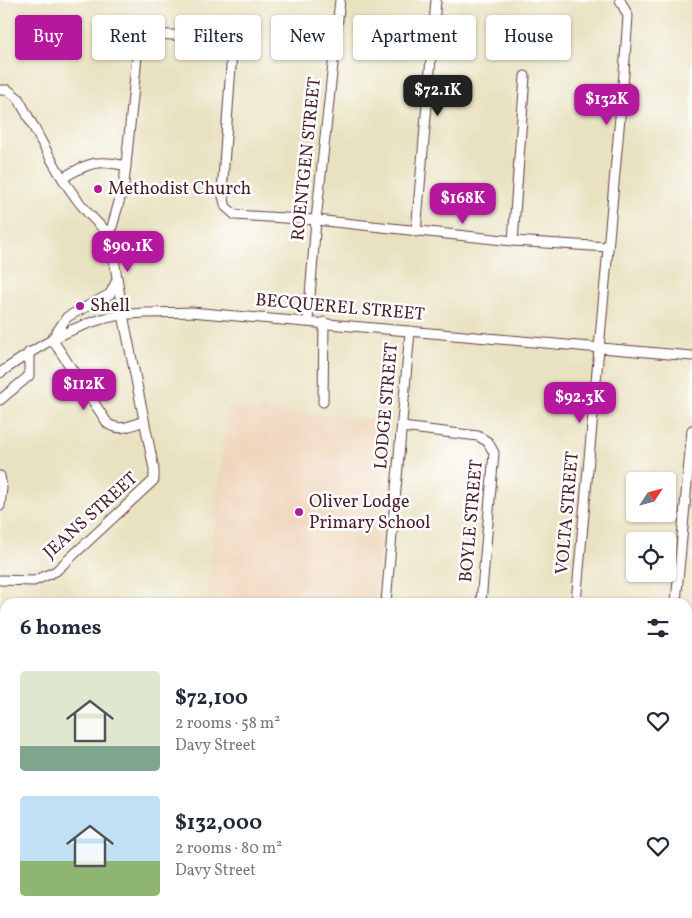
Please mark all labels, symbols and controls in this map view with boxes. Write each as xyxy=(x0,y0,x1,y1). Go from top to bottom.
chip: Buy xyxy=(15,15,82,60)
chip: Rent xyxy=(92,15,165,60)
chip: Filters xyxy=(175,15,261,60)
chip: New xyxy=(271,15,343,60)
chip: Apartment xyxy=(353,15,476,60)
chip: House xyxy=(486,15,571,60)
pin: $72.1K xyxy=(397,74,479,117)
street label: ROENTGEN STREET xyxy=(286,76,328,242)
text: $72.1K xyxy=(414,80,462,102)
pin: $132K xyxy=(572,84,642,126)
text: $132K xyxy=(585,89,629,111)
place label: Methodist Church xyxy=(108,177,252,202)
pin: $168K xyxy=(428,182,498,225)
marker: Methodist Church xyxy=(92,183,104,195)
text: $168K xyxy=(441,188,485,210)
pin: $90.1K xyxy=(87,230,169,273)
text: $90.1K xyxy=(103,236,153,258)
street label: BECQUEREL STREET xyxy=(254,288,426,328)
place label: Shell xyxy=(90,294,130,319)
marker: Shell xyxy=(74,300,86,312)
street label: LODGE STREET xyxy=(369,341,405,471)
pin: $112K xyxy=(49,368,119,411)
text: $112K xyxy=(63,374,105,396)
pin: $92.3K xyxy=(539,382,621,424)
text: $92.3K xyxy=(555,387,605,409)
street label: VOLTA STREET xyxy=(550,450,586,576)
street label: BOYLE STREET xyxy=(454,458,490,583)
street label: JEANS STREET xyxy=(38,466,144,565)
north arrow xyxy=(626,472,676,522)
map controls xyxy=(626,472,676,582)
place label: Oliver Lodge Primary School xyxy=(309,490,430,536)
marker: Oliver Lodge Primary School xyxy=(293,506,305,518)
button: locate xyxy=(626,532,676,582)
text: 6 homes xyxy=(20,614,101,643)
icon: filters xyxy=(644,614,672,642)
text: $72,100 xyxy=(175,684,248,713)
icon: home xyxy=(60,691,120,751)
icon: heart xyxy=(644,707,672,735)
text: 2 rooms · 58 m² xyxy=(175,713,280,735)
text: Davy Street xyxy=(175,735,256,757)
text: $132,000 xyxy=(175,809,262,838)
icon: home xyxy=(60,816,120,876)
icon: heart xyxy=(644,832,672,860)
text: 2 rooms · 80 m² xyxy=(175,838,282,860)
text: Davy Street xyxy=(175,860,256,882)

